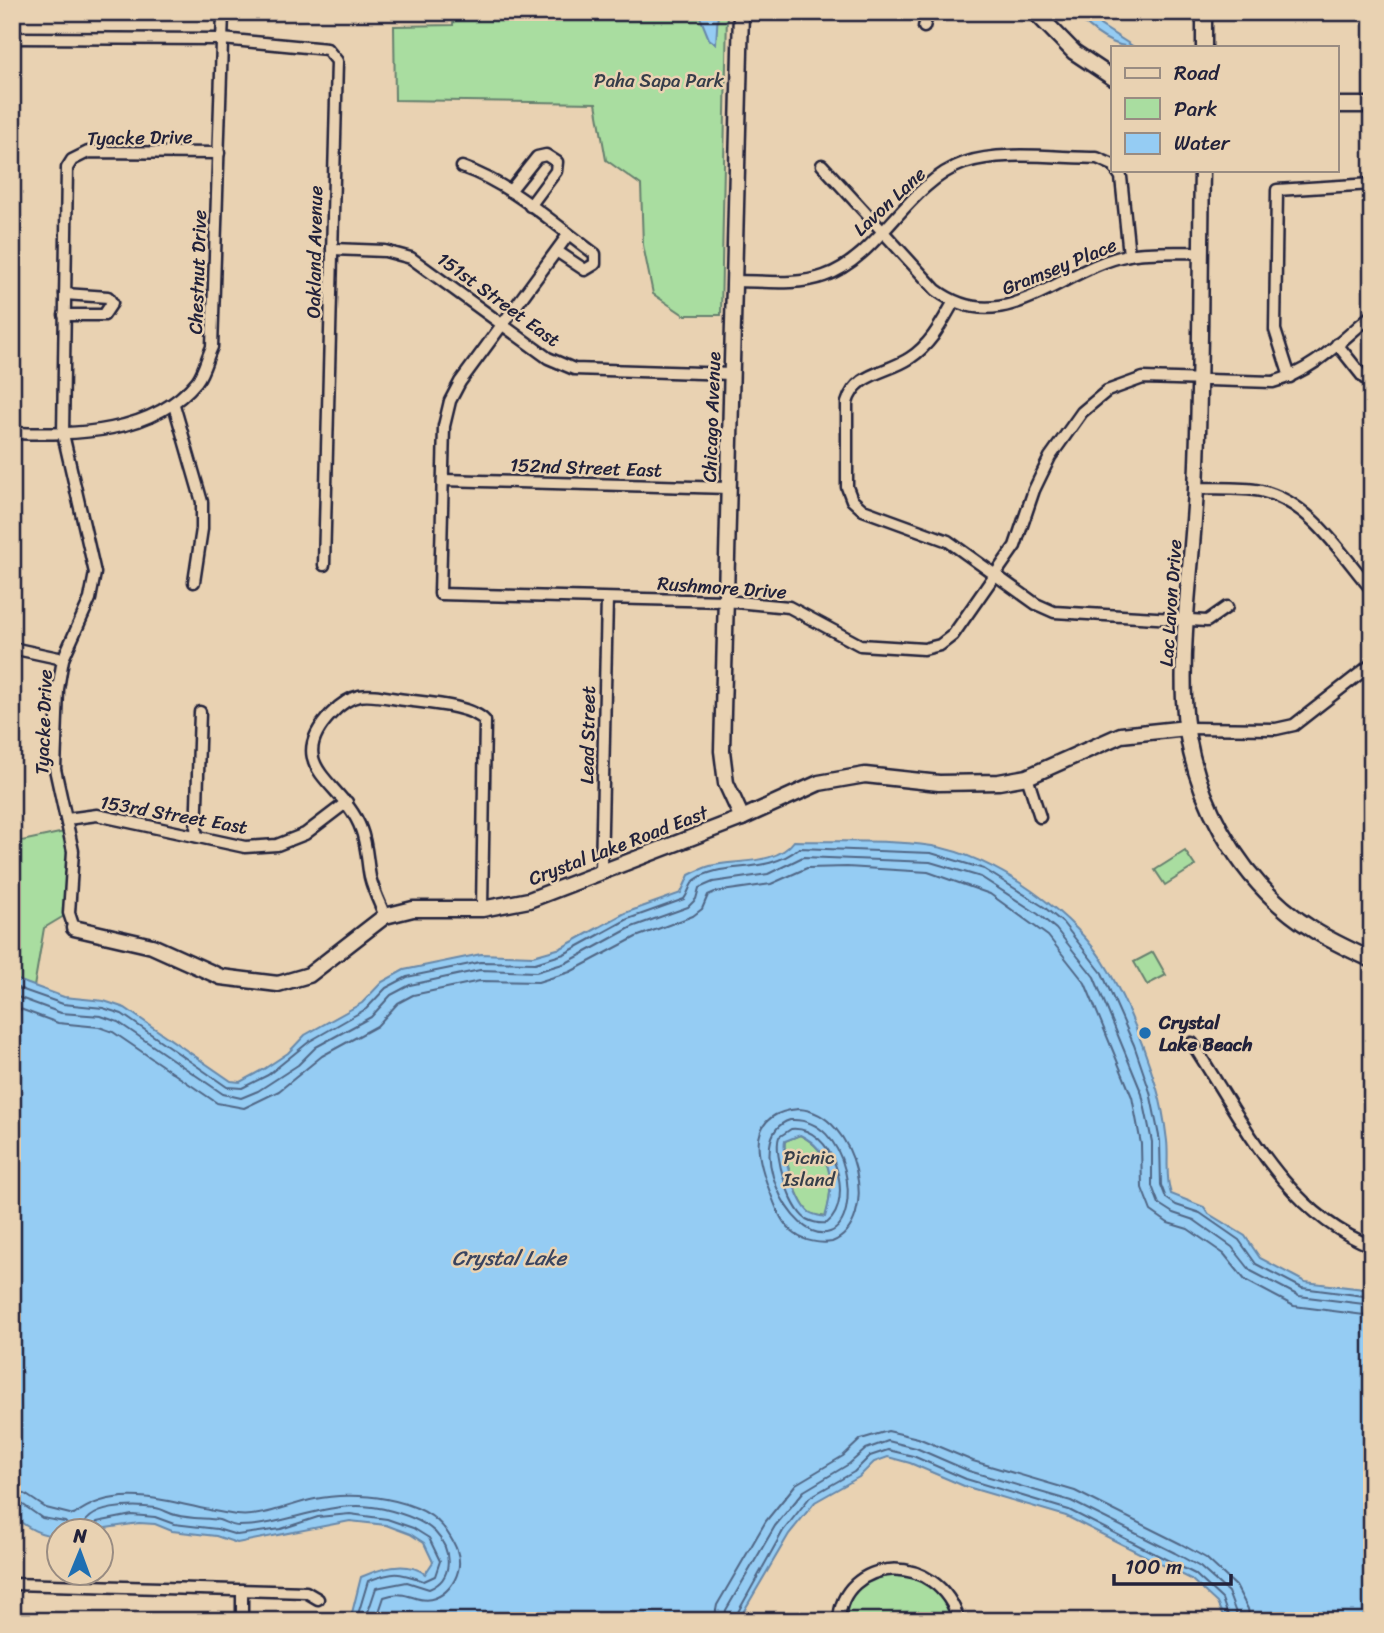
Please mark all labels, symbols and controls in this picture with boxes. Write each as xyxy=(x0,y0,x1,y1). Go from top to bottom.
legend xyxy=(1111,46,1338,172)
text: Road xyxy=(1174,54,1221,92)
park label: Paha Sapa Park xyxy=(594,64,725,97)
text: Park xyxy=(1174,90,1217,128)
street label: Tyacke Drive xyxy=(87,120,193,155)
text: Water xyxy=(1174,124,1231,162)
street label: Lavon Lane xyxy=(845,158,934,244)
street label: Oakland Avenue xyxy=(297,185,332,319)
street label: Chestnut Drive xyxy=(179,209,216,335)
street label: Gramsey Place xyxy=(997,228,1122,305)
street label: 151st Street East xyxy=(430,243,568,356)
street label: Chicago Avenue xyxy=(693,351,730,483)
street label: 152nd Street East xyxy=(509,448,663,487)
street label: Lac Lavon Drive xyxy=(1150,538,1191,668)
street label: Rushmore Drive xyxy=(656,567,788,608)
street label: Tyacke Drive xyxy=(25,668,62,775)
street label: Lead Street xyxy=(570,686,605,784)
street label: 153rd Street East xyxy=(98,785,250,844)
street label: Crystal Lake Road East xyxy=(524,796,714,895)
place label: Crystal Lake Beach xyxy=(1158,1006,1252,1061)
marker: Crystal Lake Beach xyxy=(1137,1025,1153,1041)
park label: Picnic Island xyxy=(782,1141,837,1196)
water label: Crystal Lake xyxy=(452,1239,568,1277)
north arrow xyxy=(46,1518,116,1588)
text: N xyxy=(72,1519,88,1552)
scale bar xyxy=(1114,1542,1232,1586)
text: 100 m xyxy=(1125,1548,1182,1586)

